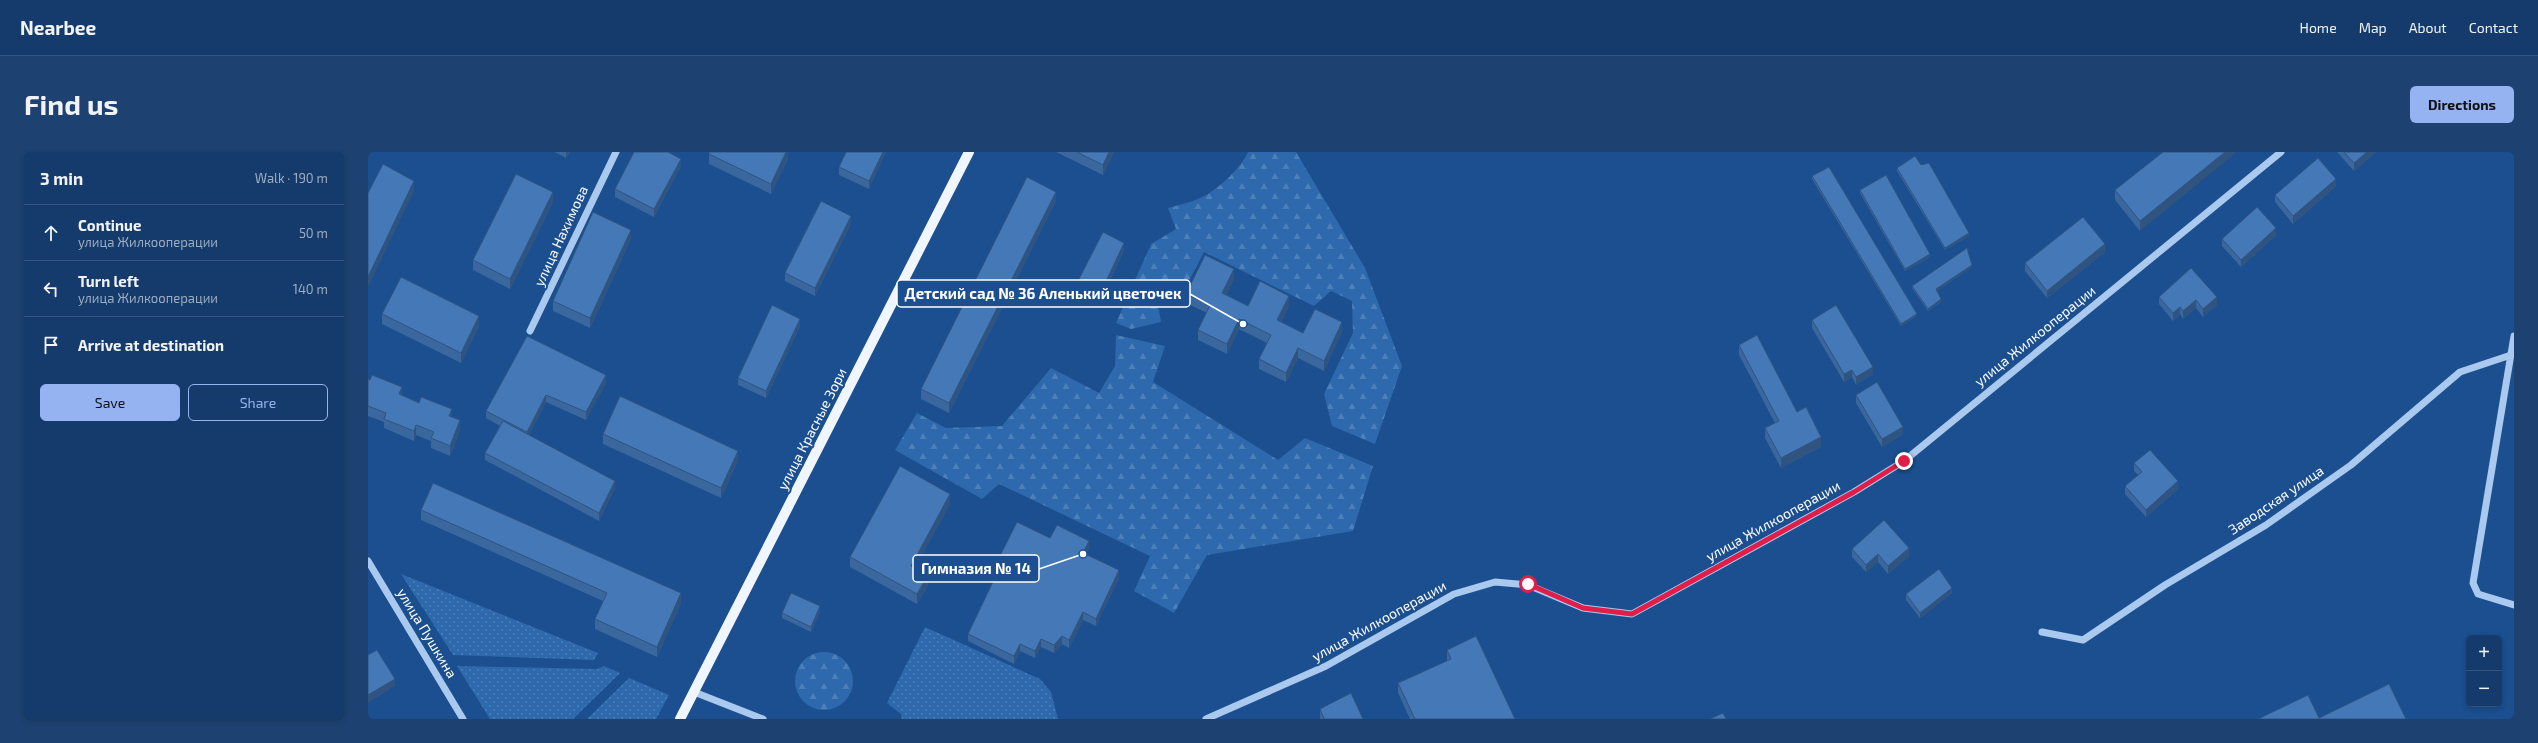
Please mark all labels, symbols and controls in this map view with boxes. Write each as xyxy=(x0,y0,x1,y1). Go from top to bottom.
text: Nearbee xyxy=(20,16,96,39)
text: Home xyxy=(2300,19,2337,36)
text: Map xyxy=(2359,19,2387,36)
text: About xyxy=(2409,19,2447,36)
text: Contact xyxy=(2469,19,2518,36)
button: Directions xyxy=(2410,86,2514,123)
text: Find us xyxy=(24,87,118,121)
text: 3 min xyxy=(40,168,83,188)
text: Walk · 190 m xyxy=(255,170,328,186)
street label: улица Нахимова xyxy=(530,183,591,289)
text: Continue xyxy=(78,216,141,234)
icon: ahead xyxy=(40,222,62,244)
text: 50 m xyxy=(299,225,328,241)
text: улица Жилкооперации xyxy=(78,234,218,250)
text: Turn left xyxy=(78,272,139,290)
icon: left xyxy=(40,278,62,300)
callout: Детский сад № 36 Аленький цветочек xyxy=(897,280,1190,307)
text: 140 m xyxy=(293,281,328,297)
street label: улица Жилкооперации xyxy=(1971,282,2099,390)
text: Детский сад № 36 Аленький цветочек xyxy=(905,284,1182,302)
text: улица Жилкооперации xyxy=(78,290,218,306)
icon: arrive xyxy=(40,334,62,356)
text: Arrive at destination xyxy=(78,336,224,354)
street label: улица Красные Зори xyxy=(773,365,850,493)
button: Save xyxy=(40,384,180,421)
button: Share xyxy=(188,384,328,421)
route end xyxy=(1895,452,1913,470)
street label: Заводская улица xyxy=(2225,461,2327,538)
street label: улица Жилкооперации xyxy=(1703,477,1843,565)
callout: Гимназия № 14 xyxy=(913,555,1039,582)
text: Гимназия № 14 xyxy=(921,559,1031,577)
route start xyxy=(1519,575,1537,593)
street label: улица Жилкооперации xyxy=(1309,577,1449,665)
street label: улица Пушкина xyxy=(394,585,461,681)
map controls xyxy=(2466,635,2502,707)
button: + xyxy=(2466,635,2502,671)
button: − xyxy=(2466,671,2502,707)

